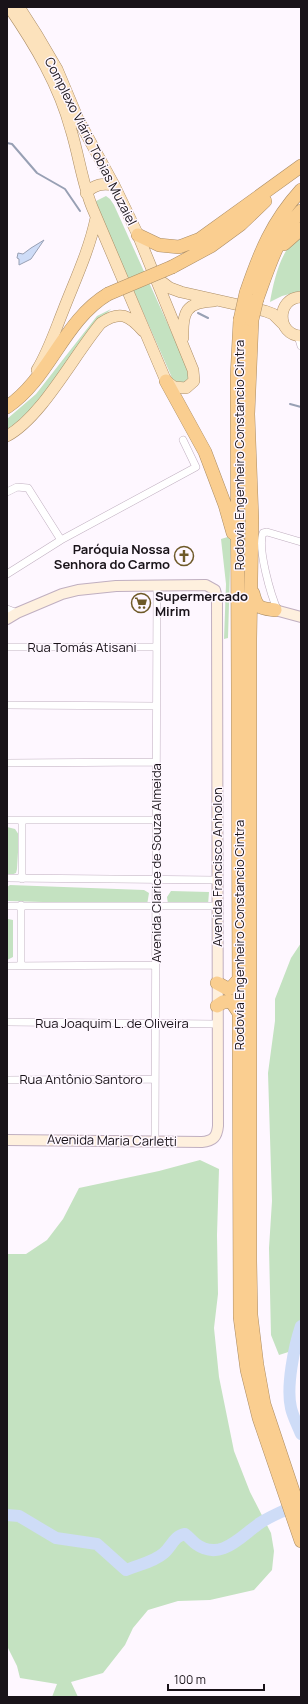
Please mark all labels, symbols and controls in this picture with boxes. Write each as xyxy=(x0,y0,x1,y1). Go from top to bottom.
street label: Complexo Viário Tobias Muzaiel xyxy=(41,54,141,228)
street label: Rodovia Engenheiro Constancio Cintra xyxy=(230,340,248,570)
place label: Paróquia Nossa Senhora do Carmo xyxy=(54,540,170,573)
church icon: Paróquia Nossa Senhora do Carmo xyxy=(173,545,195,567)
place label: Supermercado Mirim xyxy=(155,587,248,620)
supermarket icon: Supermercado Mirim xyxy=(130,592,152,614)
street label: Rua Tomás Atisani xyxy=(28,638,136,656)
street label: Avenida Clarice de Souza Almeida xyxy=(147,763,165,963)
street label: Avenida Francisco Anholon xyxy=(208,787,226,947)
street label: Rodovia Engenheiro Constancio Cintra xyxy=(230,820,248,1050)
street label: Rua Joaquim L. de Oliveira xyxy=(35,1014,189,1032)
street label: Rua Antônio Santoro xyxy=(19,1070,143,1088)
street label: Avenida Maria Carletti xyxy=(47,1130,177,1150)
scale bar xyxy=(168,1666,264,1692)
text: 100 m xyxy=(174,1671,206,1688)

